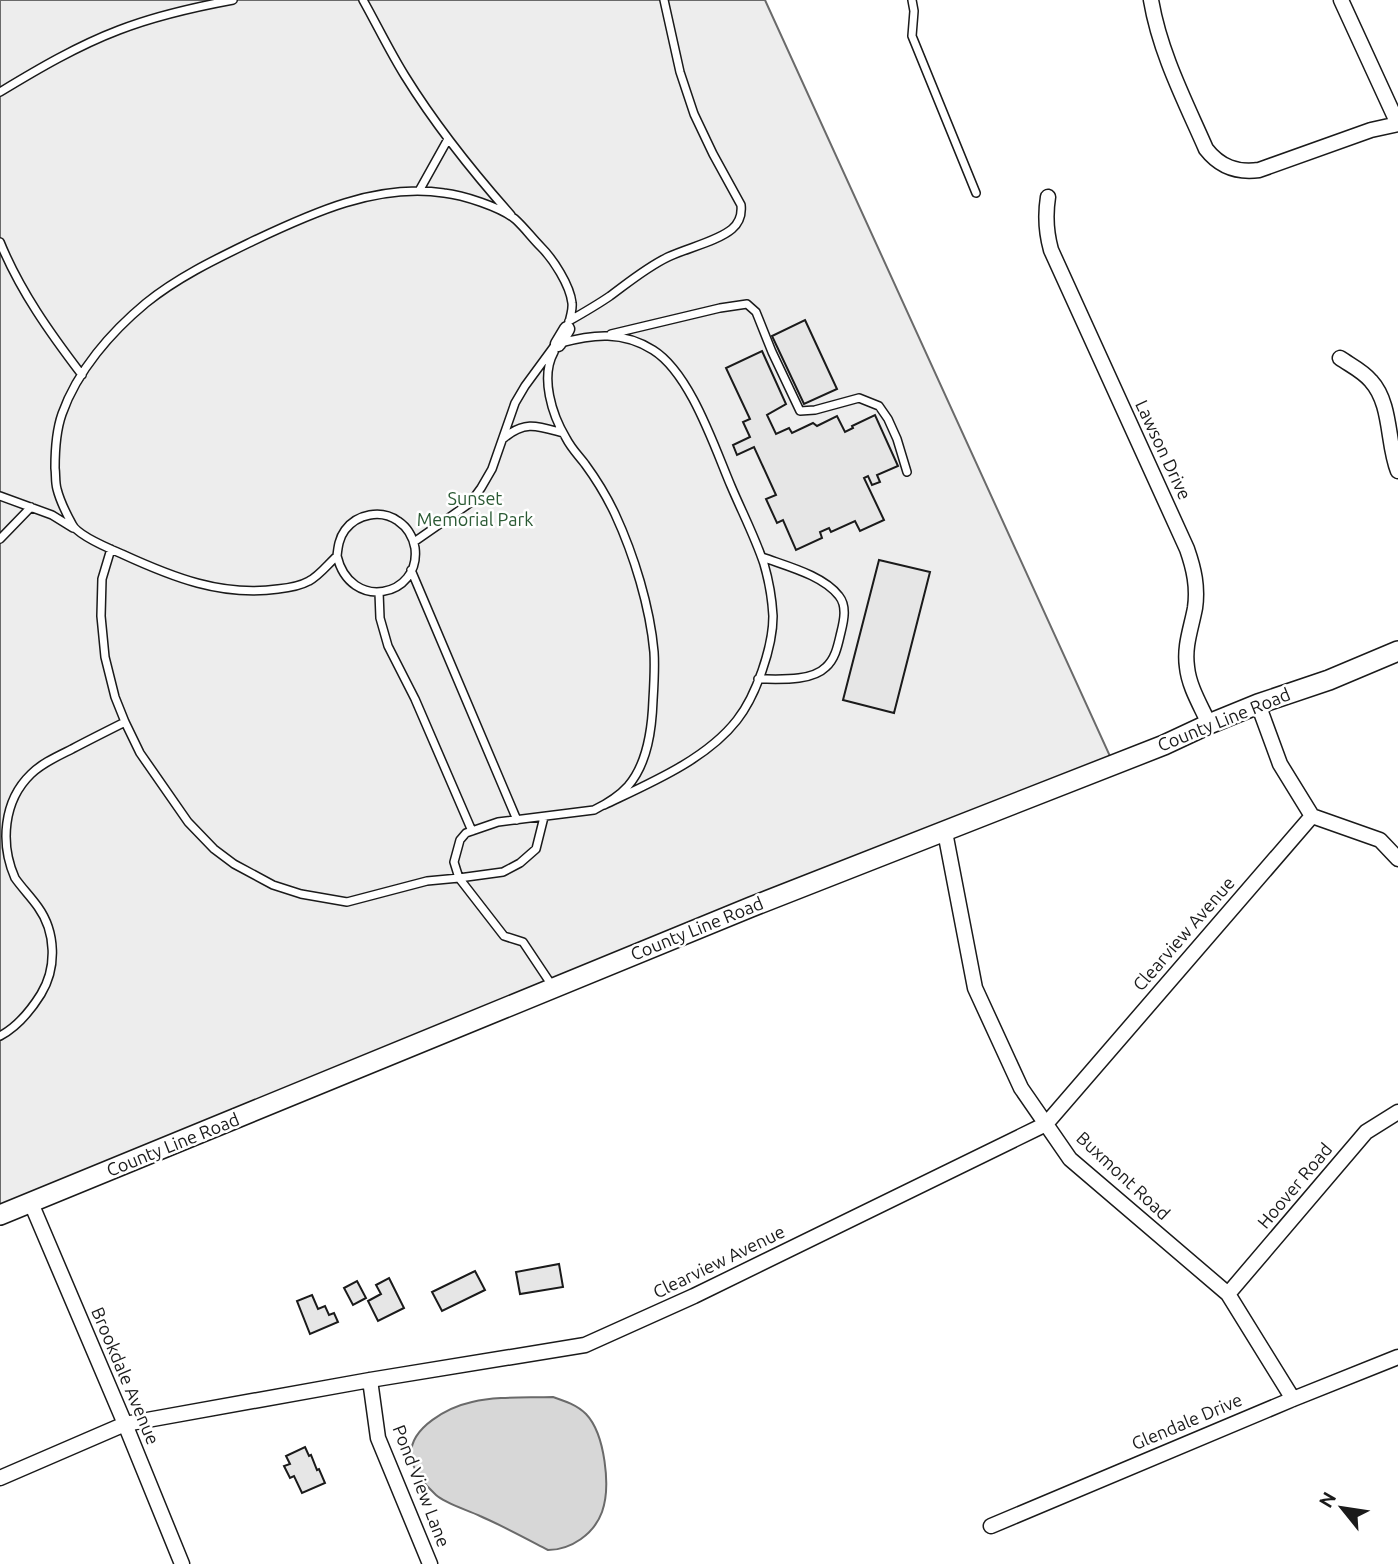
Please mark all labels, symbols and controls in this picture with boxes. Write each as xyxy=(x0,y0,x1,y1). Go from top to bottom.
street label: Lawson Drive xyxy=(1132,397,1196,503)
park label: Sunset Memorial Park xyxy=(417,488,533,529)
street label: County Line Road xyxy=(1154,683,1293,755)
street label: Clearview Avenue xyxy=(1128,872,1238,994)
street label: County Line Road xyxy=(627,892,766,964)
street label: County Line Road xyxy=(103,1108,242,1180)
street label: Buxmont Road xyxy=(1073,1127,1174,1223)
street label: Hoover Road xyxy=(1253,1139,1336,1232)
street label: Clearview Avenue xyxy=(649,1221,788,1302)
street label: Brookdale Avenue xyxy=(88,1304,164,1447)
street label: Glendale Drive xyxy=(1128,1389,1245,1453)
street label: Pond View Lane xyxy=(389,1422,454,1549)
north arrow xyxy=(1307,1473,1377,1543)
text: N xyxy=(1314,1488,1340,1511)

